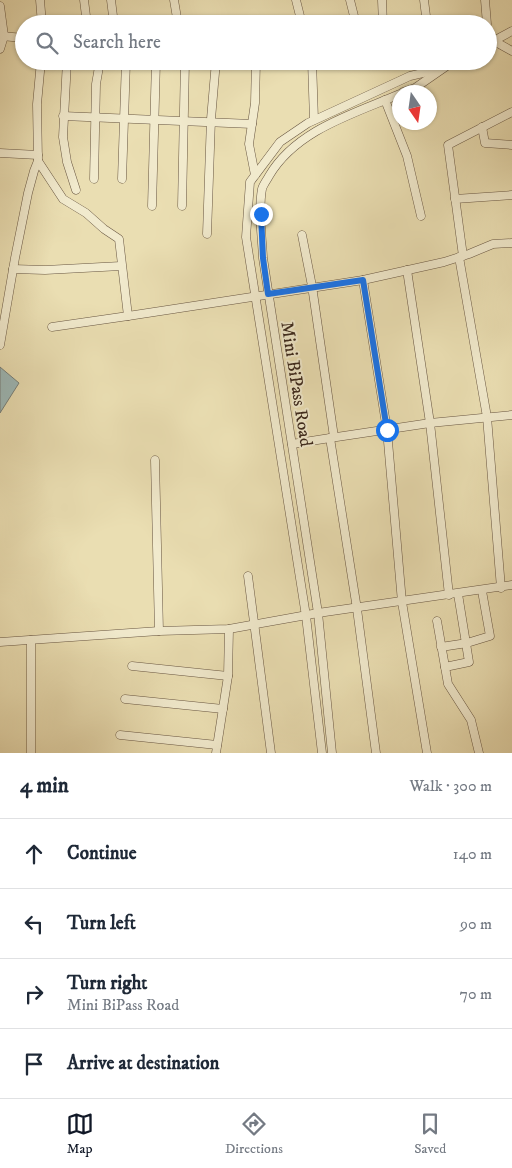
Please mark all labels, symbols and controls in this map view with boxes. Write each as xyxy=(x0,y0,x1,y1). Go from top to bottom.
search box xyxy=(15,15,497,70)
icon: search xyxy=(33,29,61,57)
text: Search here xyxy=(73,31,161,54)
north arrow xyxy=(392,85,437,130)
route end xyxy=(250,203,273,226)
street label: Mini BiPass Road xyxy=(275,320,317,448)
route start xyxy=(376,419,399,442)
text: 4 min xyxy=(20,773,69,799)
text: Walk · 300 m xyxy=(409,776,492,796)
icon: ahead xyxy=(20,840,48,868)
text: Continue xyxy=(67,842,137,865)
text: 140 m xyxy=(453,844,492,864)
icon: left xyxy=(20,910,48,938)
text: Turn left xyxy=(67,912,136,935)
text: 90 m xyxy=(460,914,492,934)
text: Turn right xyxy=(67,972,147,995)
icon: right xyxy=(20,980,48,1008)
text: 70 m xyxy=(460,984,492,1004)
text: Mini BiPass Road xyxy=(67,995,179,1015)
icon: arrive xyxy=(20,1050,48,1078)
text: Arrive at destination xyxy=(67,1052,219,1075)
tab: Map xyxy=(66,1110,94,1158)
tab: Directions xyxy=(225,1110,283,1158)
tab: Saved xyxy=(414,1110,446,1158)

